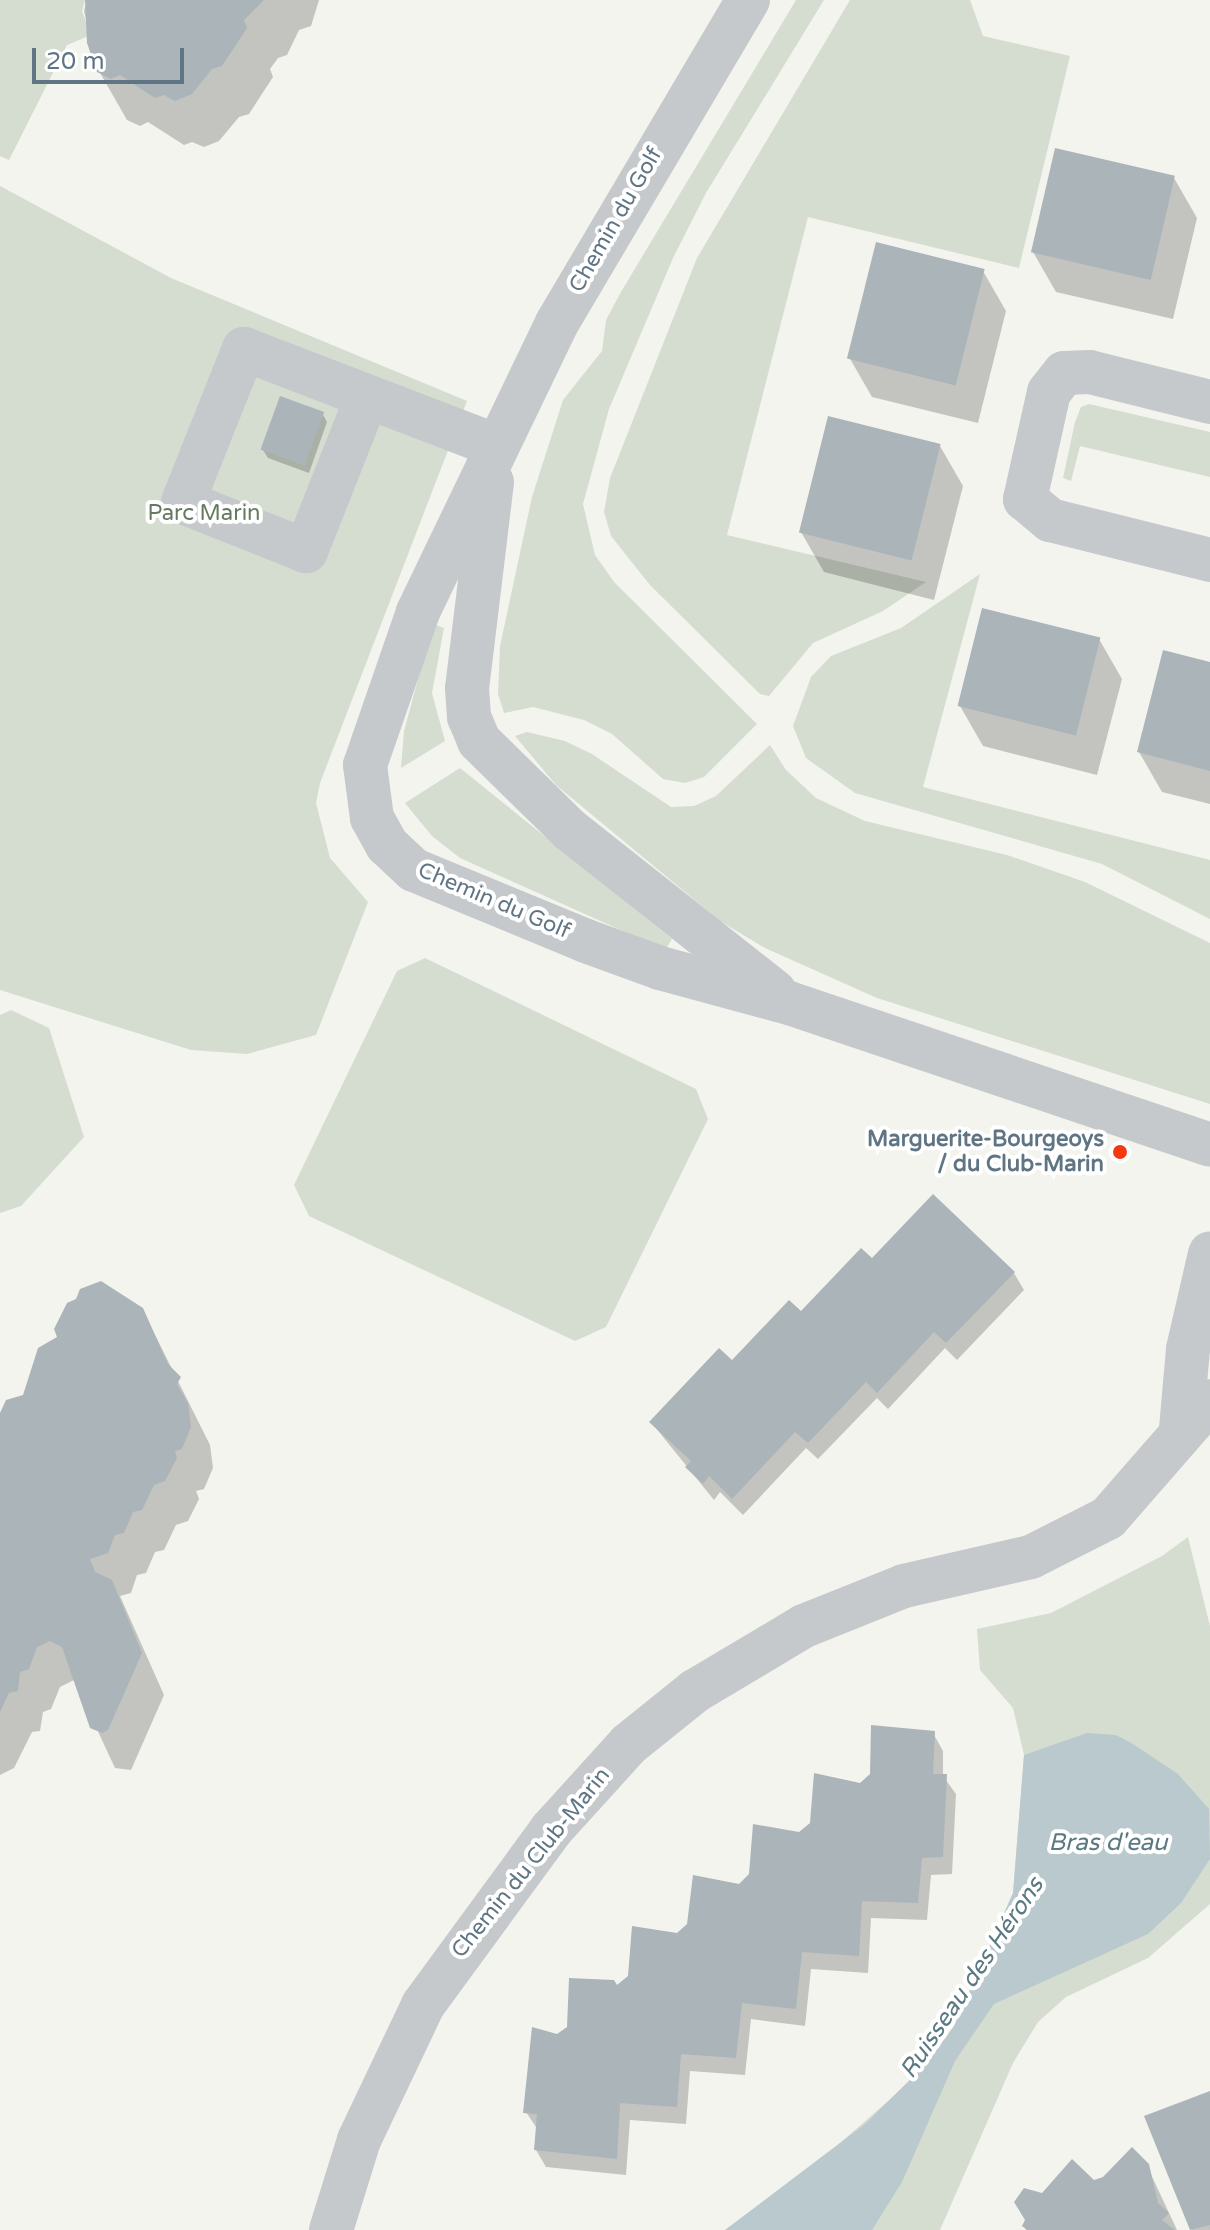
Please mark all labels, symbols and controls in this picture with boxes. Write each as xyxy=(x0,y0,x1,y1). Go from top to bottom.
scale bar xyxy=(36,32,188,82)
text: 20 m xyxy=(46,47,104,76)
street label: Chemin du Golf xyxy=(564,143,668,297)
park label: Parc Marin xyxy=(147,501,261,527)
street label: Chemin du Golf xyxy=(414,857,574,945)
place label: Marguerite-Bourgeoys / du Club-Marin xyxy=(867,1126,1104,1178)
marker: Marguerite-Bourgeoys / du Club-Marin xyxy=(1111,1143,1129,1161)
street label: Chemin du Club-Marin xyxy=(446,1763,616,1963)
water label: Bras d'eau xyxy=(1049,1829,1167,1857)
water label: Ruisseau des Hérons xyxy=(894,1872,1050,2084)

